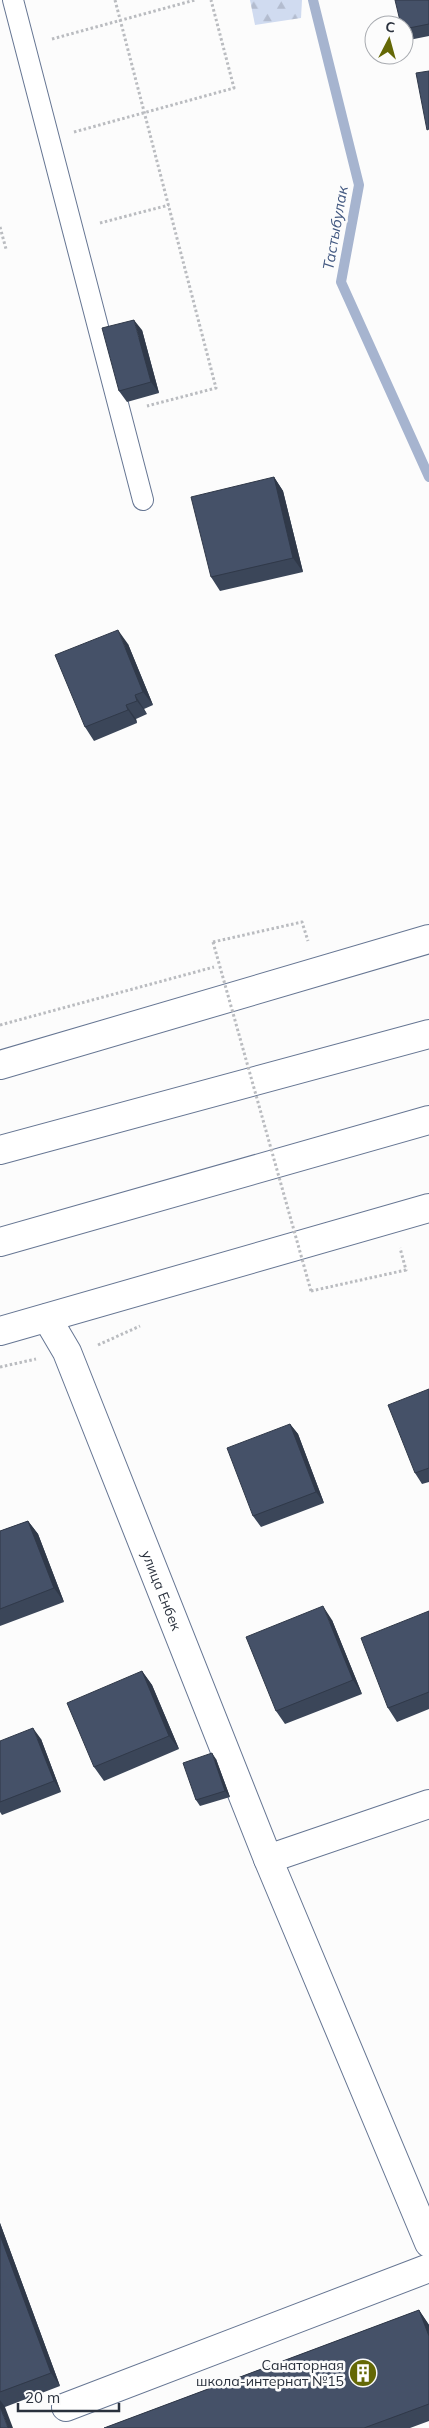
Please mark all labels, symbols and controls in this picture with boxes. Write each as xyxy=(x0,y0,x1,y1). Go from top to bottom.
north arrow xyxy=(364,15,414,65)
text: С xyxy=(385,18,396,37)
water label: Тастыбулак xyxy=(318,184,352,271)
street label: улица Енбек xyxy=(138,1548,186,1634)
place label: Санаторная школа-интернат №15 xyxy=(196,2356,344,2390)
building icon: Санаторная школа-интернат №15 xyxy=(348,2358,378,2388)
scale bar xyxy=(18,2380,119,2412)
text: 20 m xyxy=(25,2388,60,2407)

